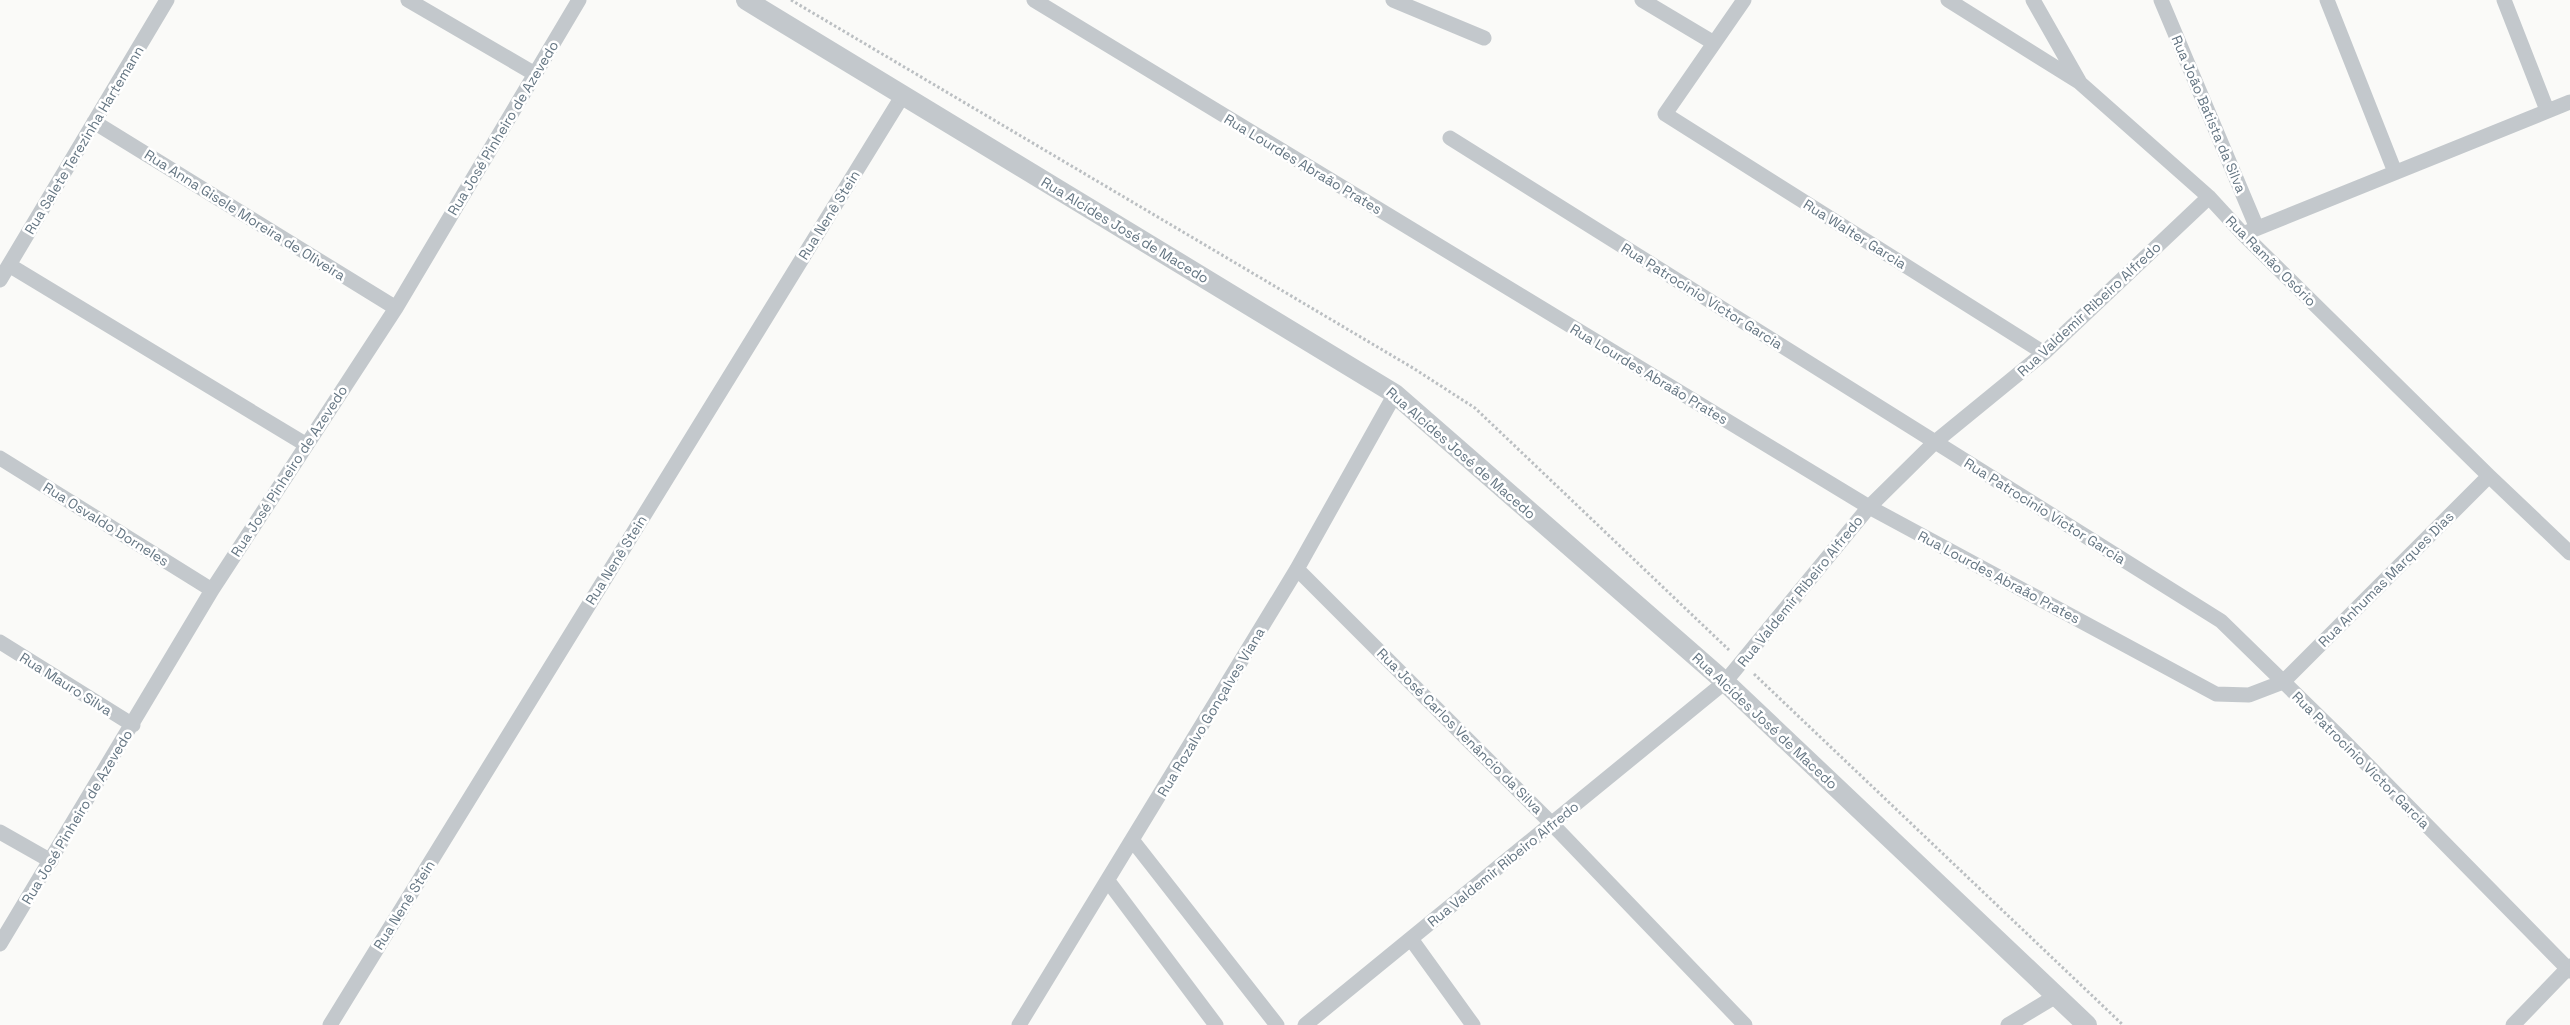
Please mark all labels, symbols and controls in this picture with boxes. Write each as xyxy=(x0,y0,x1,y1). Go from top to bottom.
street label: Rua João Batista da Silva xyxy=(2168,33,2250,195)
street label: Rua José Pinheiro de Azevedo xyxy=(444,37,562,219)
street label: Rua Salete Terezinha Hartemann xyxy=(20,42,148,238)
street label: Rua Lourdes Abraão Prates xyxy=(1221,110,1385,218)
street label: Rua Anna Gisele Moreira de Oliveira xyxy=(141,145,349,285)
street label: Rua Nenê Stein xyxy=(794,167,864,263)
street label: Rua Alcídes José de Macedo xyxy=(1038,173,1212,287)
street label: Rua Walter Garcia xyxy=(1800,195,1910,273)
street label: Rua Ramão Osório xyxy=(2222,212,2320,310)
street label: Rua Valdemir Ribeiro Alfredo xyxy=(2014,238,2164,380)
street label: Rua Patrocinio Victor Garcia xyxy=(1618,239,1786,353)
street label: Rua Lourdes Abraão Prates xyxy=(1567,320,1731,428)
street label: Rua José Pinheiro de Azevedo xyxy=(227,382,351,560)
street label: Rua Alcídes José de Macedo xyxy=(1383,383,1539,523)
street label: Rua Patrocinio Victor Garcia xyxy=(1961,454,2129,568)
street label: Rua Osvaldo Dorneles xyxy=(40,478,172,570)
street label: Rua Anhumas Marques Dias xyxy=(2314,507,2458,651)
street label: Rua Nenê Stein xyxy=(581,512,651,608)
street label: Rua Valdemir Ribeiro Alfredo xyxy=(1733,512,1867,670)
street label: Rua Lourdes Abraão Prates xyxy=(1915,527,2083,627)
street label: Rua Rozalvo Gonçalves Viana xyxy=(1153,624,1269,800)
street label: Rua José Carlos Venâncio da Silva xyxy=(1373,644,1547,818)
street label: Rua Mauro Silva xyxy=(16,648,116,720)
street label: Rua Alcídes José de Macedo xyxy=(1689,649,1841,793)
street label: Rua Patrocinio Victor Garcia xyxy=(2289,688,2433,832)
street label: Rua José Pinheiro de Azevedo xyxy=(18,726,136,908)
street label: Rua Valdemir Ribeiro Alfredo xyxy=(1424,797,1582,931)
street label: Rua Nenê Stein xyxy=(369,857,439,953)

